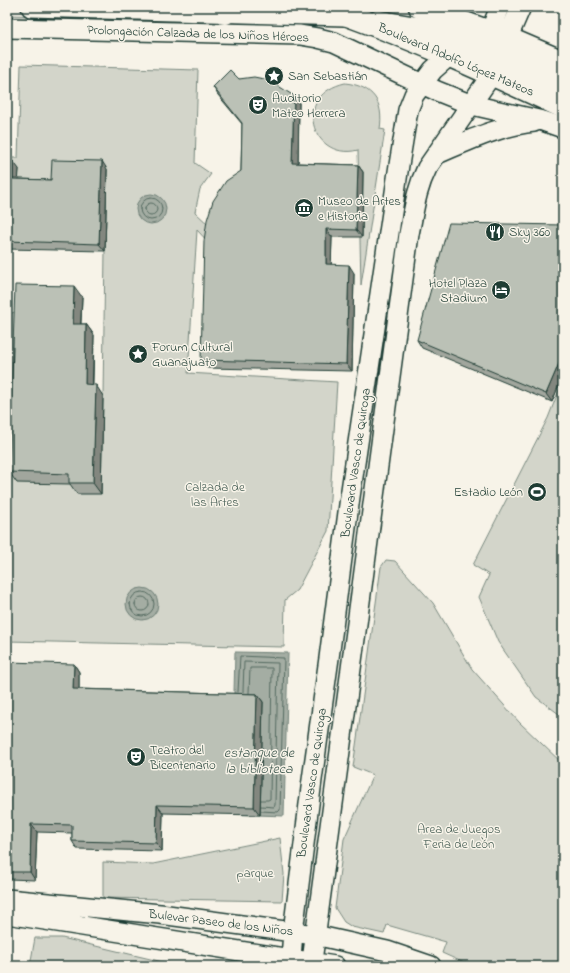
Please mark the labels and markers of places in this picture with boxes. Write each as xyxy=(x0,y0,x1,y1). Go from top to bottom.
place icon: San Sebastián xyxy=(263,65,285,87)
place label: San Sebastián xyxy=(288,67,367,86)
place label: Auditorio Mateo Herrera xyxy=(272,89,345,123)
theatre icon: Auditorio Mateo Herrera xyxy=(247,94,269,116)
place label: Museo de Artes e Historia xyxy=(318,192,401,226)
museum icon: Museo de Artes e Historia xyxy=(293,197,315,219)
restaurant icon: Sky 360 xyxy=(484,221,506,243)
place label: Sky 360 xyxy=(509,223,551,243)
place label: Hotel Plaza Stadium xyxy=(429,274,487,308)
hotel icon: Hotel Plaza Stadium xyxy=(490,279,512,301)
place label: Forum Cultural Guanajuato xyxy=(151,338,233,372)
place icon: Forum Cultural Guanajuato xyxy=(127,343,149,365)
sports icon: Estadio León xyxy=(526,481,548,503)
place label: Estadio León xyxy=(454,483,523,502)
place label: Teatro del Bicentenario xyxy=(149,741,216,775)
theatre icon: Teatro del Bicentenario xyxy=(125,746,147,768)

